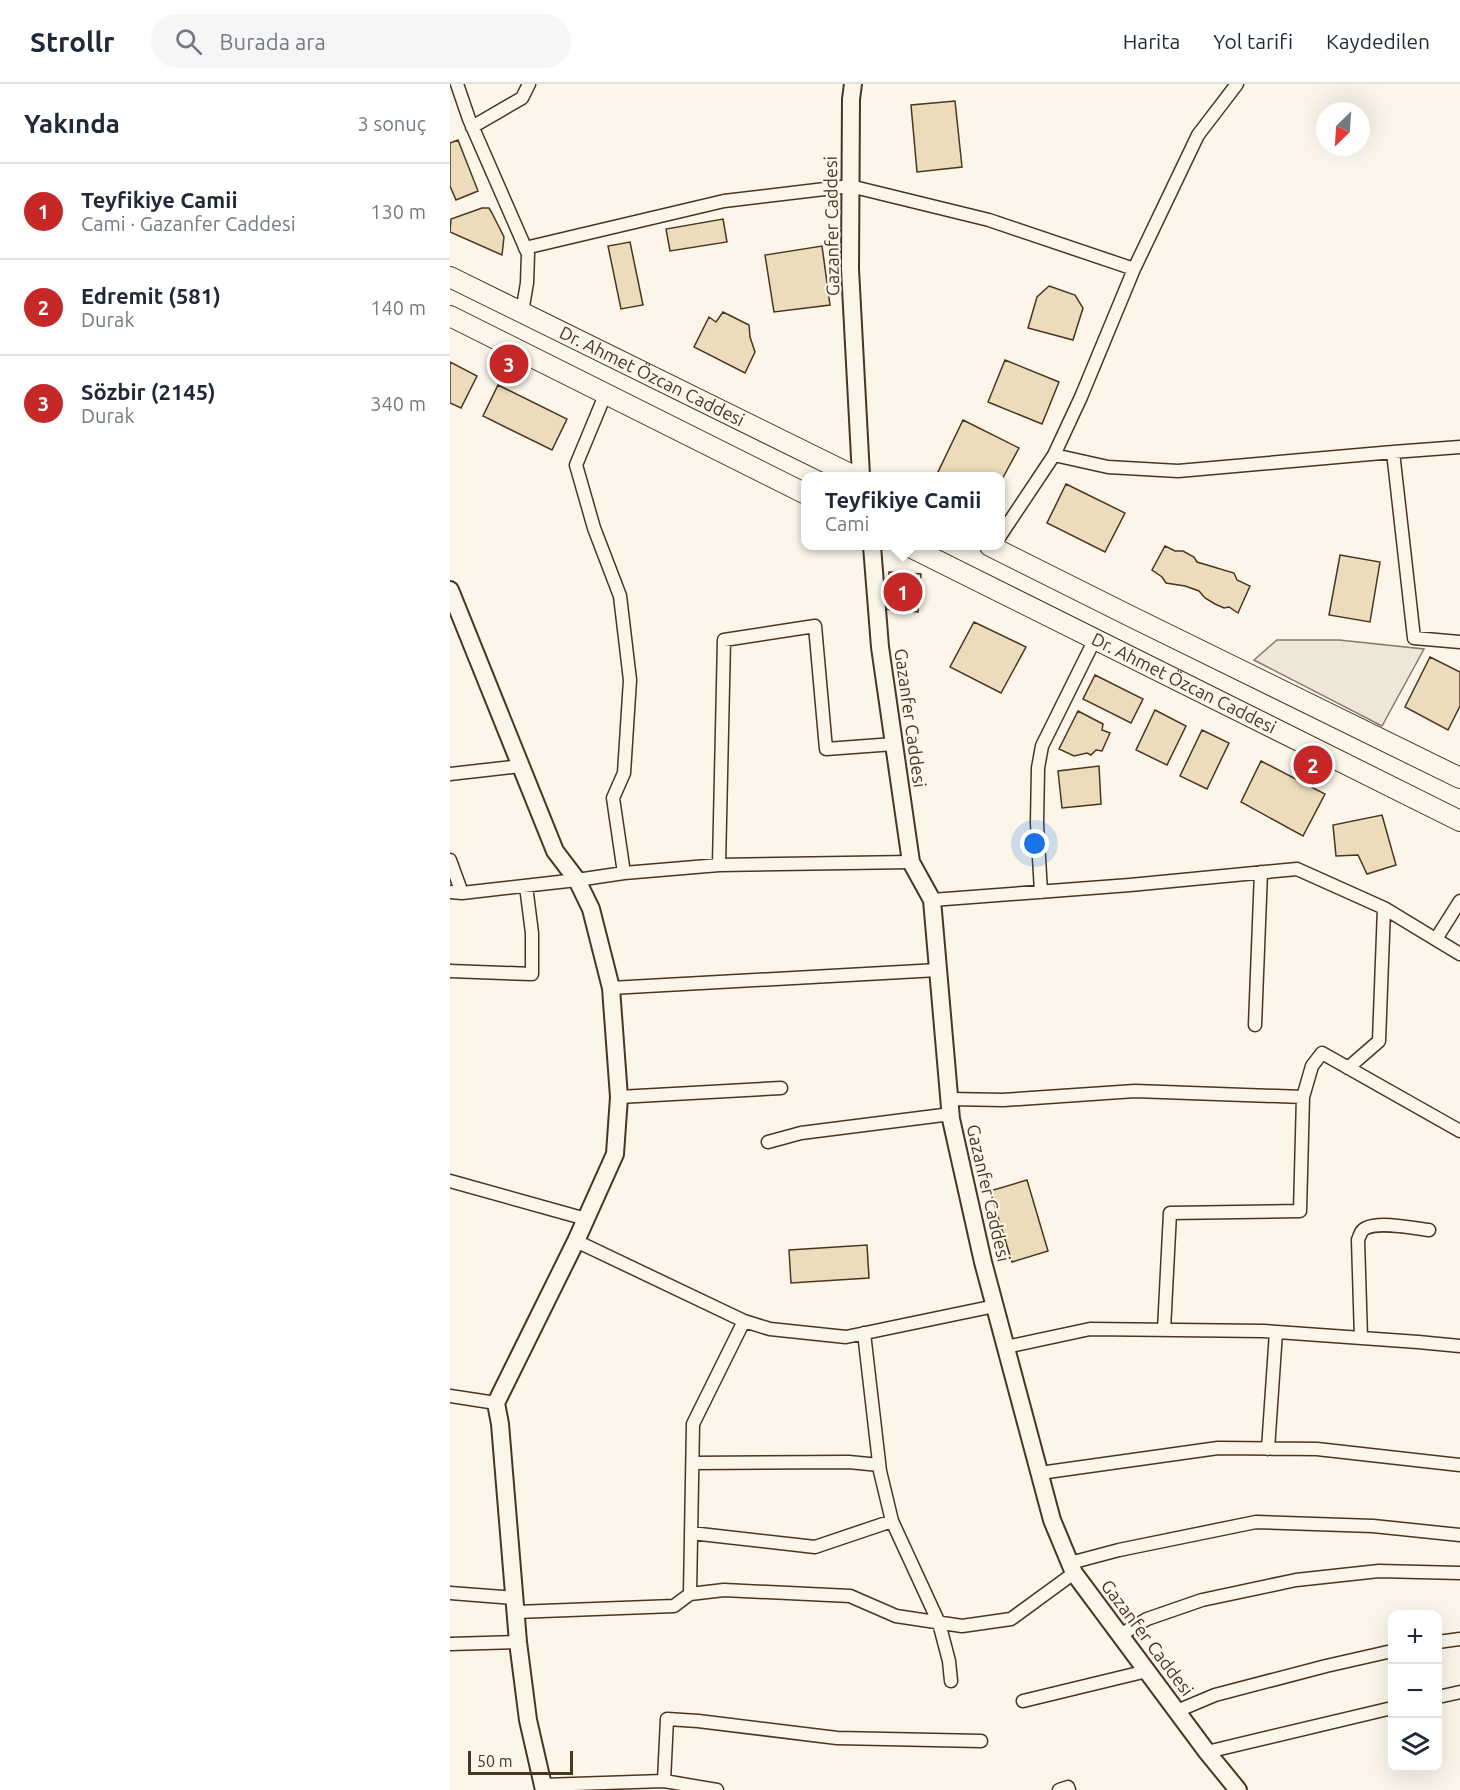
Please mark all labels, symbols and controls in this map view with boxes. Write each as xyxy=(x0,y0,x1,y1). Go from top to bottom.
search box xyxy=(151,14,571,68)
icon: search xyxy=(172,25,205,58)
text: Strollr xyxy=(30,26,115,57)
text: Burada ara xyxy=(220,29,326,54)
text: Harita xyxy=(1123,29,1180,53)
text: Yol tarifi xyxy=(1213,29,1293,53)
text: Kaydedilen xyxy=(1326,29,1430,53)
north arrow xyxy=(1316,102,1370,156)
text: Yakında xyxy=(24,109,120,138)
text: 3 sonuç xyxy=(358,112,426,135)
street label: Gazanfer Caddesi xyxy=(820,156,842,296)
text: Teyfikiye Camii xyxy=(81,187,238,212)
text: 1 xyxy=(38,200,49,223)
text: 130 m xyxy=(370,200,426,223)
text: Cami · Gazanfer Caddesi xyxy=(81,212,296,235)
text: Edremit (581) xyxy=(81,283,221,308)
text: 2 xyxy=(38,296,49,319)
text: 140 m xyxy=(370,296,426,319)
text: Durak xyxy=(81,308,134,331)
street label: Dr. Ahmet Özcan Caddesi xyxy=(557,322,748,429)
pin: 3 xyxy=(490,342,528,386)
text: Sözbir (2145) xyxy=(81,379,216,404)
text: 3 xyxy=(38,392,49,415)
text: 340 m xyxy=(370,392,426,415)
text: Durak xyxy=(81,404,134,427)
popup xyxy=(801,472,1005,550)
text: Teyfikiye Camii xyxy=(825,487,981,512)
text: Cami xyxy=(825,512,869,535)
pin: 1 xyxy=(884,570,922,614)
street label: Dr. Ahmet Özcan Caddesi xyxy=(1089,628,1280,737)
street label: Gazanfer Caddesi xyxy=(891,647,931,789)
pin: 2 xyxy=(1294,742,1332,788)
your location xyxy=(1020,829,1049,858)
street label: Gazanfer Caddesi xyxy=(963,1122,1014,1263)
street label: Gazanfer Caddesi xyxy=(1098,1575,1198,1699)
map controls xyxy=(1388,1610,1442,1772)
button: + xyxy=(1388,1610,1442,1664)
button: − xyxy=(1388,1664,1442,1718)
button: layers xyxy=(1388,1718,1442,1772)
scale bar xyxy=(468,1748,573,1776)
text: 50 m xyxy=(477,1752,513,1770)

